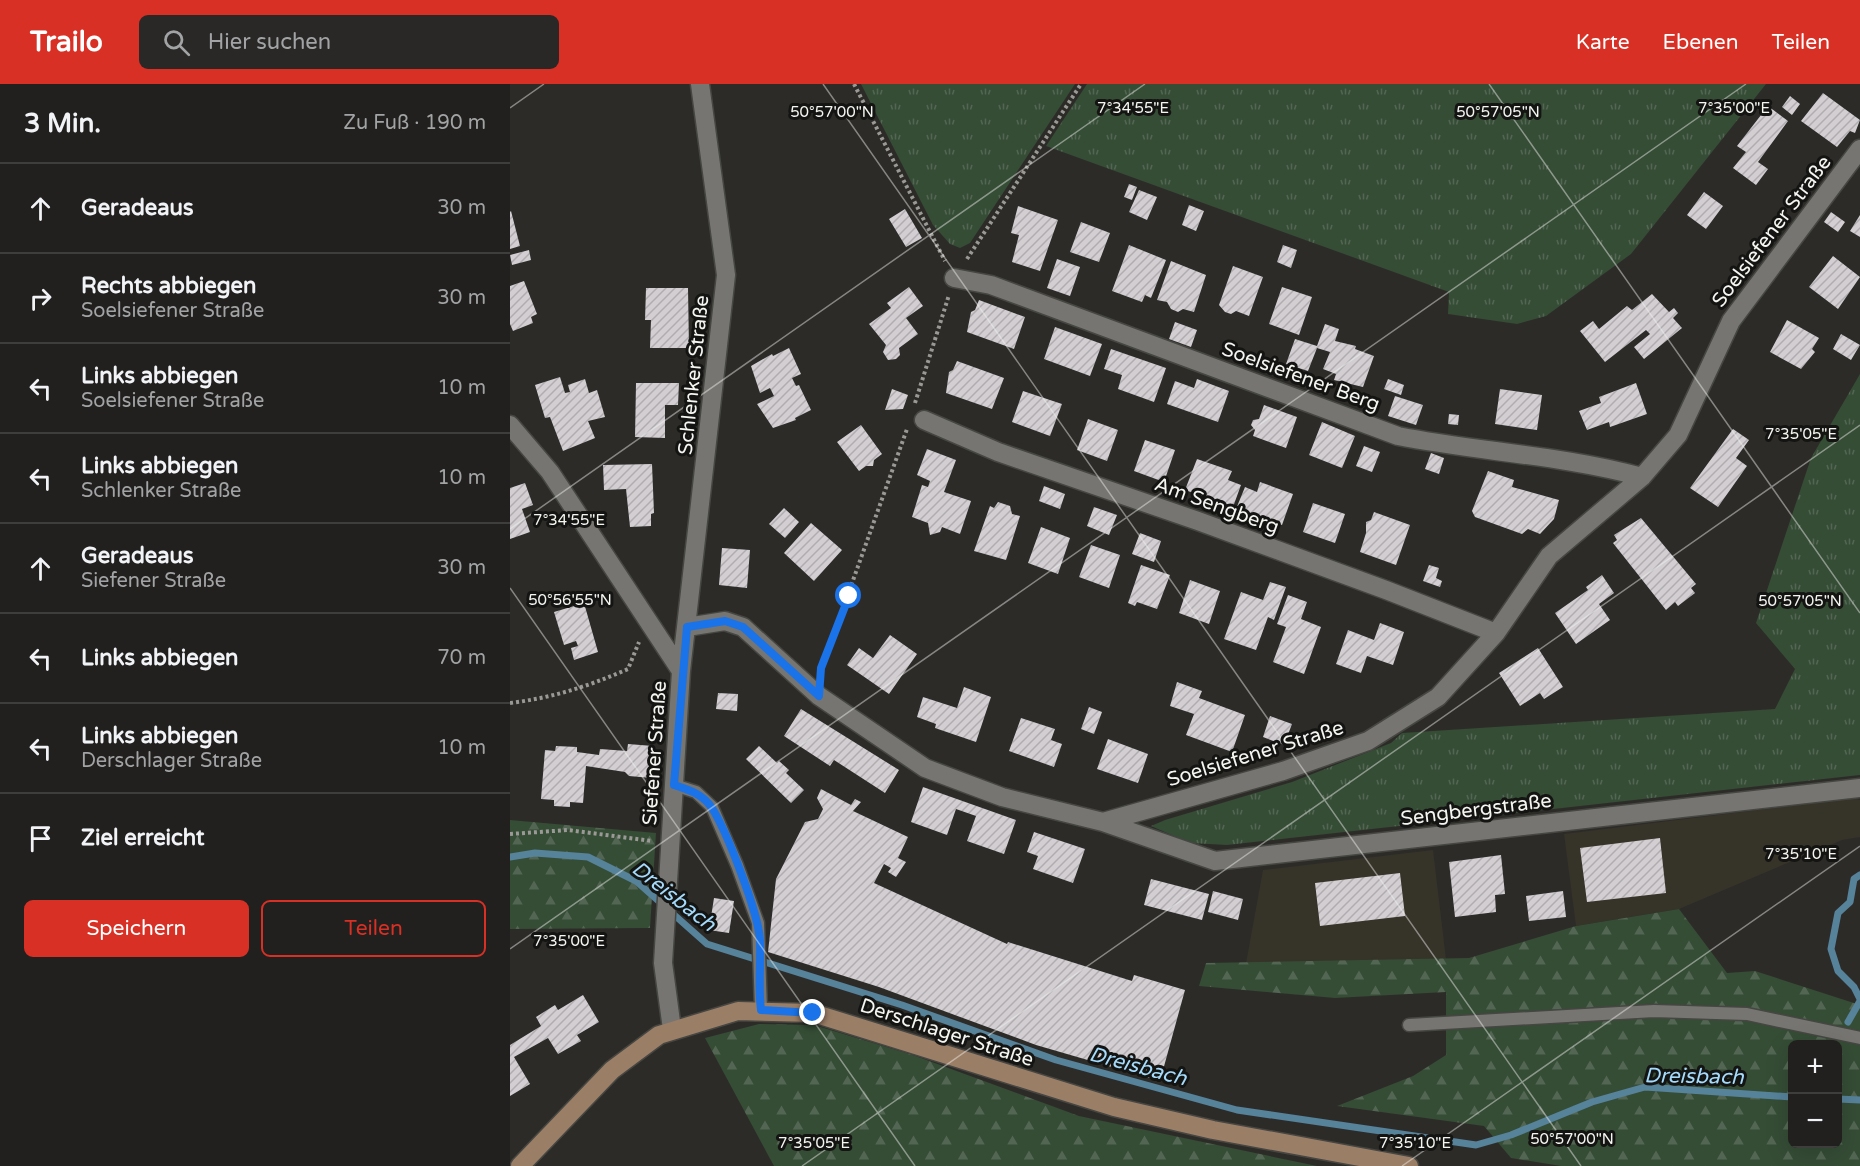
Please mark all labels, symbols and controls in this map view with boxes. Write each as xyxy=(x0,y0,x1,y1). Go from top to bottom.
search box xyxy=(139,15,559,69)
text: Trailo xyxy=(30,25,103,59)
icon: search xyxy=(160,26,193,59)
text: Hier suchen xyxy=(208,29,331,55)
text: Karte xyxy=(1576,30,1630,55)
text: Ebenen xyxy=(1663,30,1739,55)
text: Teilen xyxy=(1772,30,1830,55)
text: 7°34'55"E xyxy=(1097,99,1169,117)
text: 7°35'00"E xyxy=(1698,99,1770,117)
text: 50°57'00"N xyxy=(790,103,874,121)
text: 50°57'05"N xyxy=(1456,103,1540,121)
text: 3 Min. xyxy=(24,108,101,139)
text: Zu Fuß · 190 m xyxy=(343,111,486,135)
street label: Soelsiefener Straße xyxy=(1707,151,1837,312)
icon: ahead xyxy=(24,192,57,225)
text: Geradeaus xyxy=(81,195,193,221)
text: 30 m xyxy=(437,196,486,220)
text: Rechts abbiegen xyxy=(81,273,256,299)
icon: right xyxy=(24,282,57,315)
text: 30 m xyxy=(437,286,486,310)
street label: Schlenker Straße xyxy=(674,294,714,456)
text: Soelsiefener Straße xyxy=(81,299,264,323)
street label: Soelsiefener Berg xyxy=(1218,337,1383,417)
text: Links abbiegen xyxy=(81,363,239,389)
icon: left xyxy=(24,372,57,405)
text: 10 m xyxy=(437,376,486,400)
text: Soelsiefener Straße xyxy=(81,389,264,413)
text: 7°35'05"E xyxy=(1765,425,1837,443)
text: Links abbiegen xyxy=(81,453,239,479)
icon: left xyxy=(24,462,57,495)
text: 10 m xyxy=(437,466,486,490)
street label: Am Sengberg xyxy=(1151,472,1282,540)
text: Schlenker Straße xyxy=(81,479,241,503)
text: 7°34'55"E xyxy=(533,511,605,529)
text: Geradeaus xyxy=(81,543,193,569)
icon: ahead xyxy=(24,552,57,585)
text: 30 m xyxy=(437,556,486,580)
text: Siefener Straße xyxy=(81,569,226,593)
route start xyxy=(835,582,861,608)
text: 50°56'55"N xyxy=(528,591,612,609)
text: 50°57'05"N xyxy=(1758,592,1842,610)
icon: left xyxy=(24,642,57,675)
text: Links abbiegen xyxy=(81,645,239,671)
text: 70 m xyxy=(437,646,486,670)
street label: Siefener Straße xyxy=(638,680,672,826)
street label: Soelsiefener Straße xyxy=(1164,716,1346,792)
text: Links abbiegen xyxy=(81,723,239,749)
icon: left xyxy=(24,732,57,765)
text: 10 m xyxy=(437,736,486,760)
text: Derschlager Straße xyxy=(81,749,262,773)
street label: Sengbergstraße xyxy=(1399,789,1553,831)
icon: arrive xyxy=(24,822,57,855)
text: Ziel erreicht xyxy=(81,825,204,851)
text: 7°35'10"E xyxy=(1765,845,1837,863)
water label: Dreisbach xyxy=(627,856,722,938)
button: Speichern xyxy=(24,900,249,957)
button: Teilen xyxy=(261,900,486,957)
text: 7°35'00"E xyxy=(533,932,605,950)
street label: Derschlager Straße xyxy=(857,994,1036,1072)
route end xyxy=(799,999,825,1025)
map controls xyxy=(1788,1040,1842,1148)
button: + xyxy=(1788,1040,1842,1094)
water label: Dreisbach xyxy=(1087,1042,1190,1092)
water label: Dreisbach xyxy=(1644,1063,1745,1090)
button: − xyxy=(1788,1094,1842,1148)
text: 50°57'00"N xyxy=(1530,1130,1614,1148)
text: 7°35'05"E xyxy=(778,1134,850,1152)
text: 7°35'10"E xyxy=(1379,1134,1451,1152)

